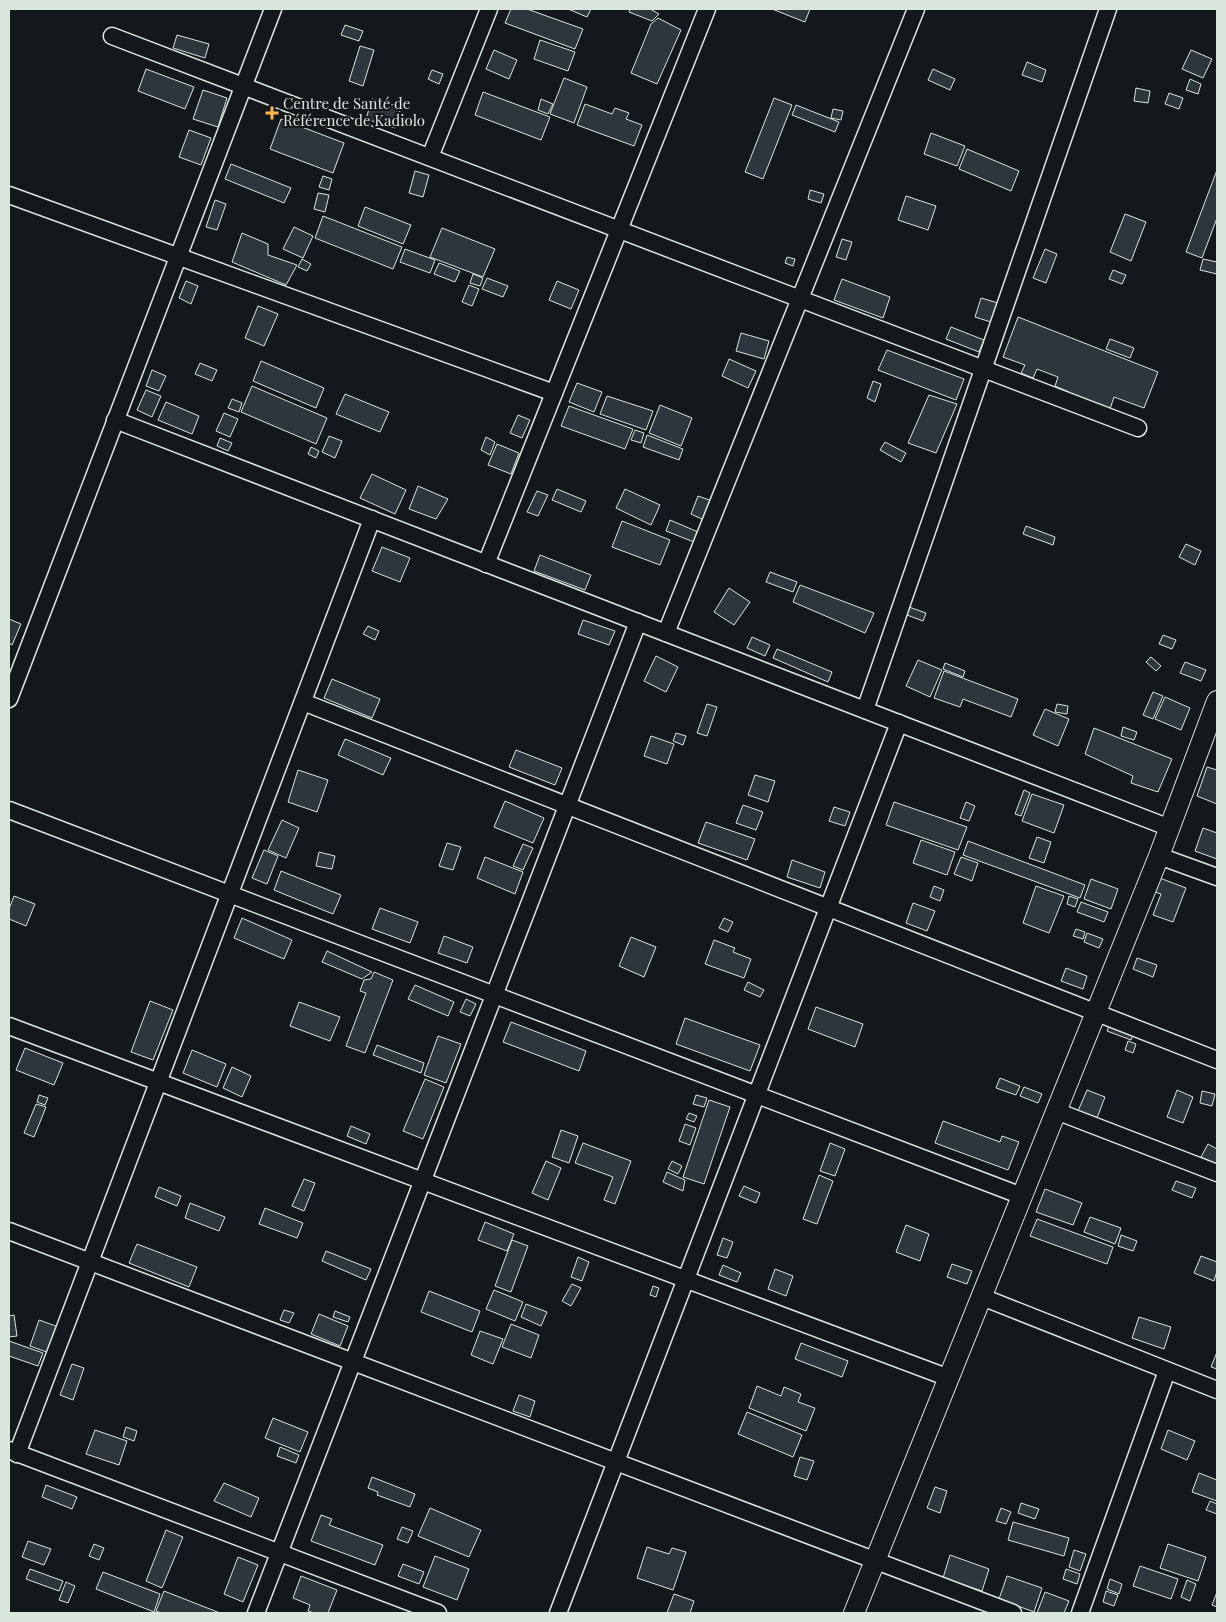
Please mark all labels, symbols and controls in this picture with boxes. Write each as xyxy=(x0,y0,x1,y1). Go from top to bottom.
place label: Centre de Santé de Référence de Kadiolo xyxy=(283,93,425,130)
marker: Centre de Santé de Référence de Kadiolo xyxy=(265,106,279,120)

